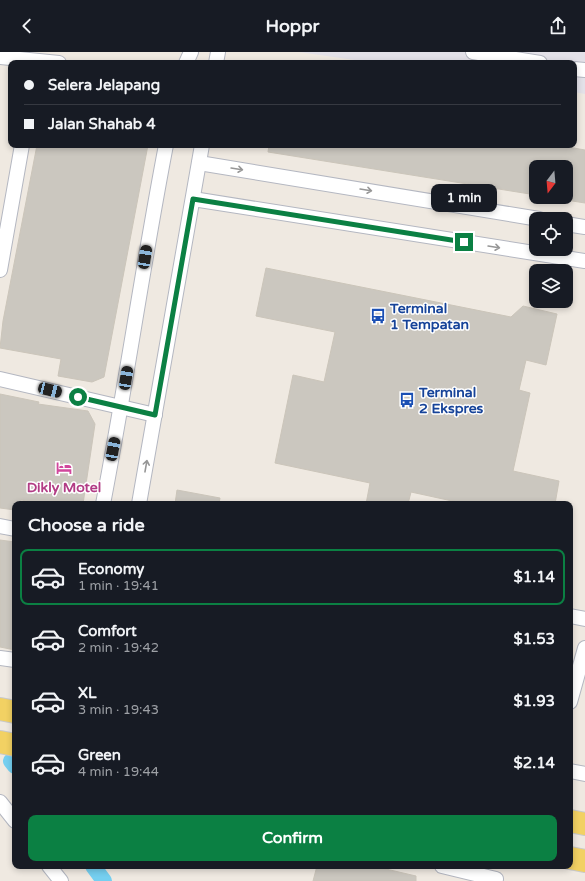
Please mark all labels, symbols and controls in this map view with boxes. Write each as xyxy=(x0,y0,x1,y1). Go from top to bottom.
icon: back xyxy=(16,15,38,37)
text: Hoppr xyxy=(266,15,319,37)
icon: share xyxy=(547,15,569,37)
text: Selera Jelapang xyxy=(48,76,160,94)
text: Jalan Shahab 4 xyxy=(48,115,156,133)
north arrow xyxy=(529,160,573,204)
map controls xyxy=(529,160,573,308)
one-way arrow xyxy=(230,165,243,173)
callout: 1 min xyxy=(431,184,497,212)
one-way arrow xyxy=(359,186,372,194)
text: 1 min xyxy=(447,190,481,206)
button: locate xyxy=(529,212,573,256)
route end xyxy=(455,233,473,251)
one-way arrow xyxy=(487,243,500,251)
car xyxy=(137,244,153,270)
button: layers xyxy=(529,264,573,308)
place label: Terminal 1 Tempatan xyxy=(389,300,469,333)
bus stop icon: Terminal 1 Tempatan xyxy=(369,307,387,325)
car xyxy=(118,365,134,391)
car xyxy=(37,381,63,399)
place label: Terminal 2 Ekspres xyxy=(418,384,484,417)
route start xyxy=(69,388,87,406)
bus stop icon: Terminal 2 Ekspres xyxy=(398,391,416,409)
car xyxy=(105,436,121,462)
hotel icon: Dikly Motel xyxy=(55,459,73,477)
one-way arrow xyxy=(142,459,150,472)
place label: Dikly Motel xyxy=(27,479,101,496)
text: Choose a ride xyxy=(28,514,145,536)
icon: car xyxy=(30,559,66,595)
text: Economy xyxy=(78,560,144,578)
text: $1.14 xyxy=(514,568,555,586)
text: 1 min · 19:41 xyxy=(78,578,159,594)
icon: car xyxy=(30,621,66,657)
text: Comfort xyxy=(78,622,137,640)
text: $1.53 xyxy=(514,630,555,648)
text: 2 min · 19:42 xyxy=(78,640,159,656)
icon: car xyxy=(30,683,66,719)
text: XL xyxy=(78,684,97,702)
text: $1.93 xyxy=(514,692,555,710)
text: 3 min · 19:43 xyxy=(78,702,159,718)
icon: car xyxy=(30,745,66,781)
text: Green xyxy=(78,746,121,764)
text: $2.14 xyxy=(514,754,555,772)
text: 4 min · 19:44 xyxy=(78,764,159,780)
button: Confirm xyxy=(28,815,557,861)

